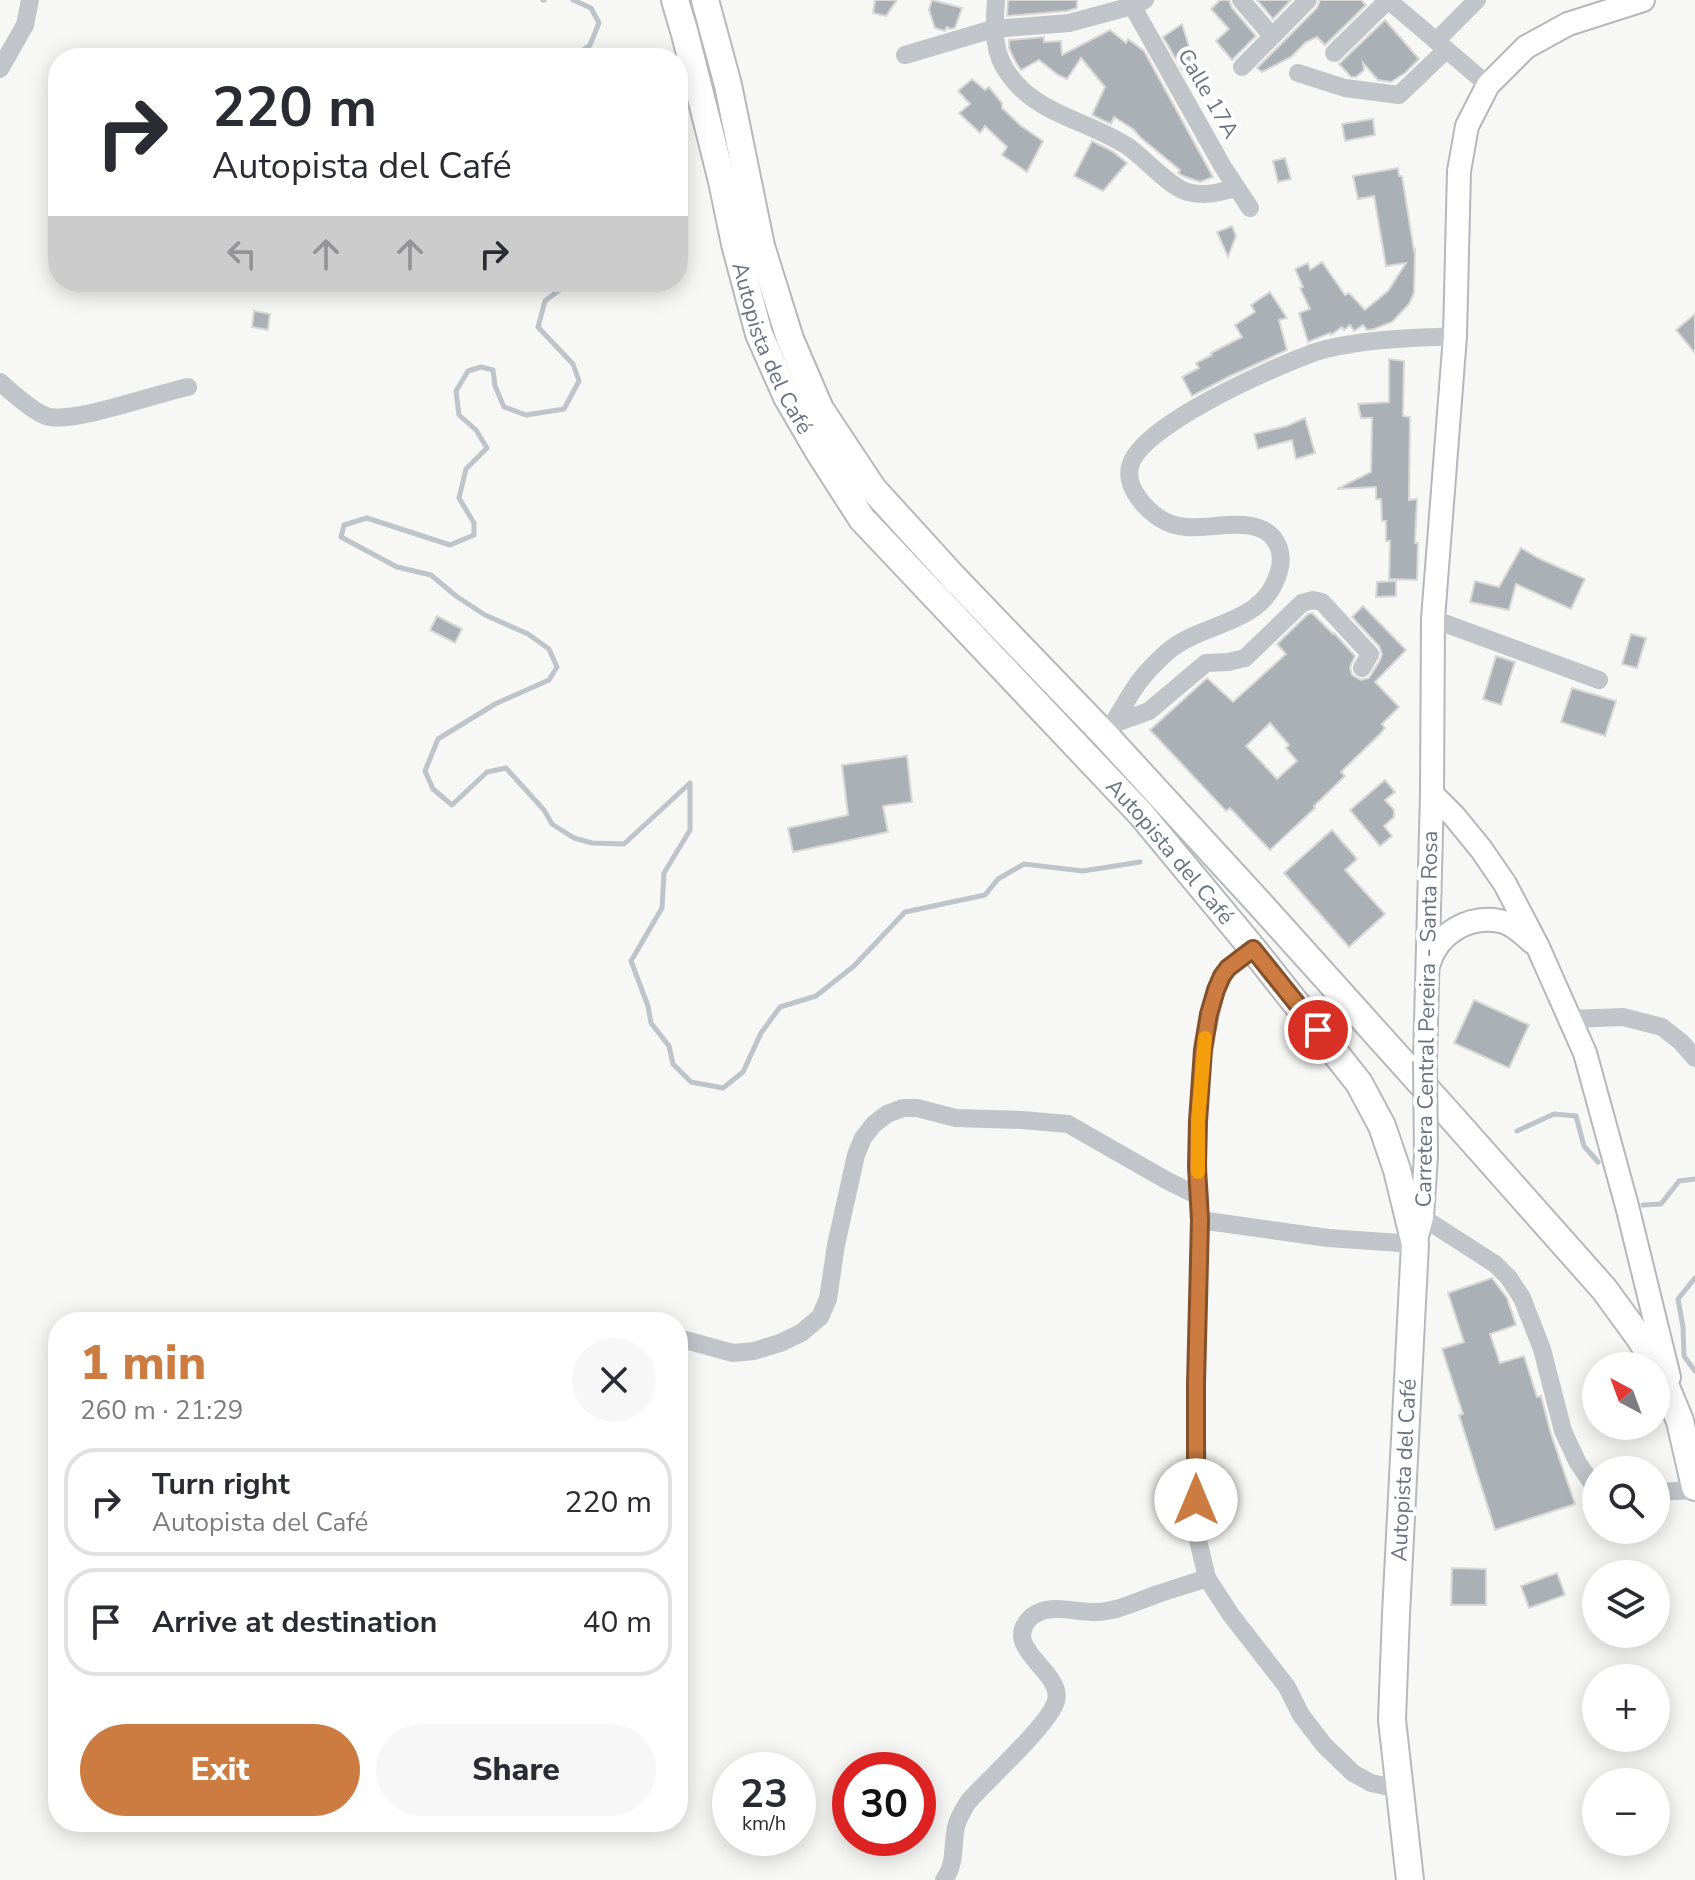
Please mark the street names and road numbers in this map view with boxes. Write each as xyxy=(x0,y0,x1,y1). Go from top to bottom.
street label: Calle 17A xyxy=(1170,43,1246,144)
street label: Autopista del Café xyxy=(724,259,819,440)
street label: Autopista del Café xyxy=(1099,772,1240,931)
street label: Carretera Central Pereira - Santa Rosa xyxy=(1409,830,1445,1208)
street label: Autopista del Café xyxy=(1384,1378,1424,1562)

